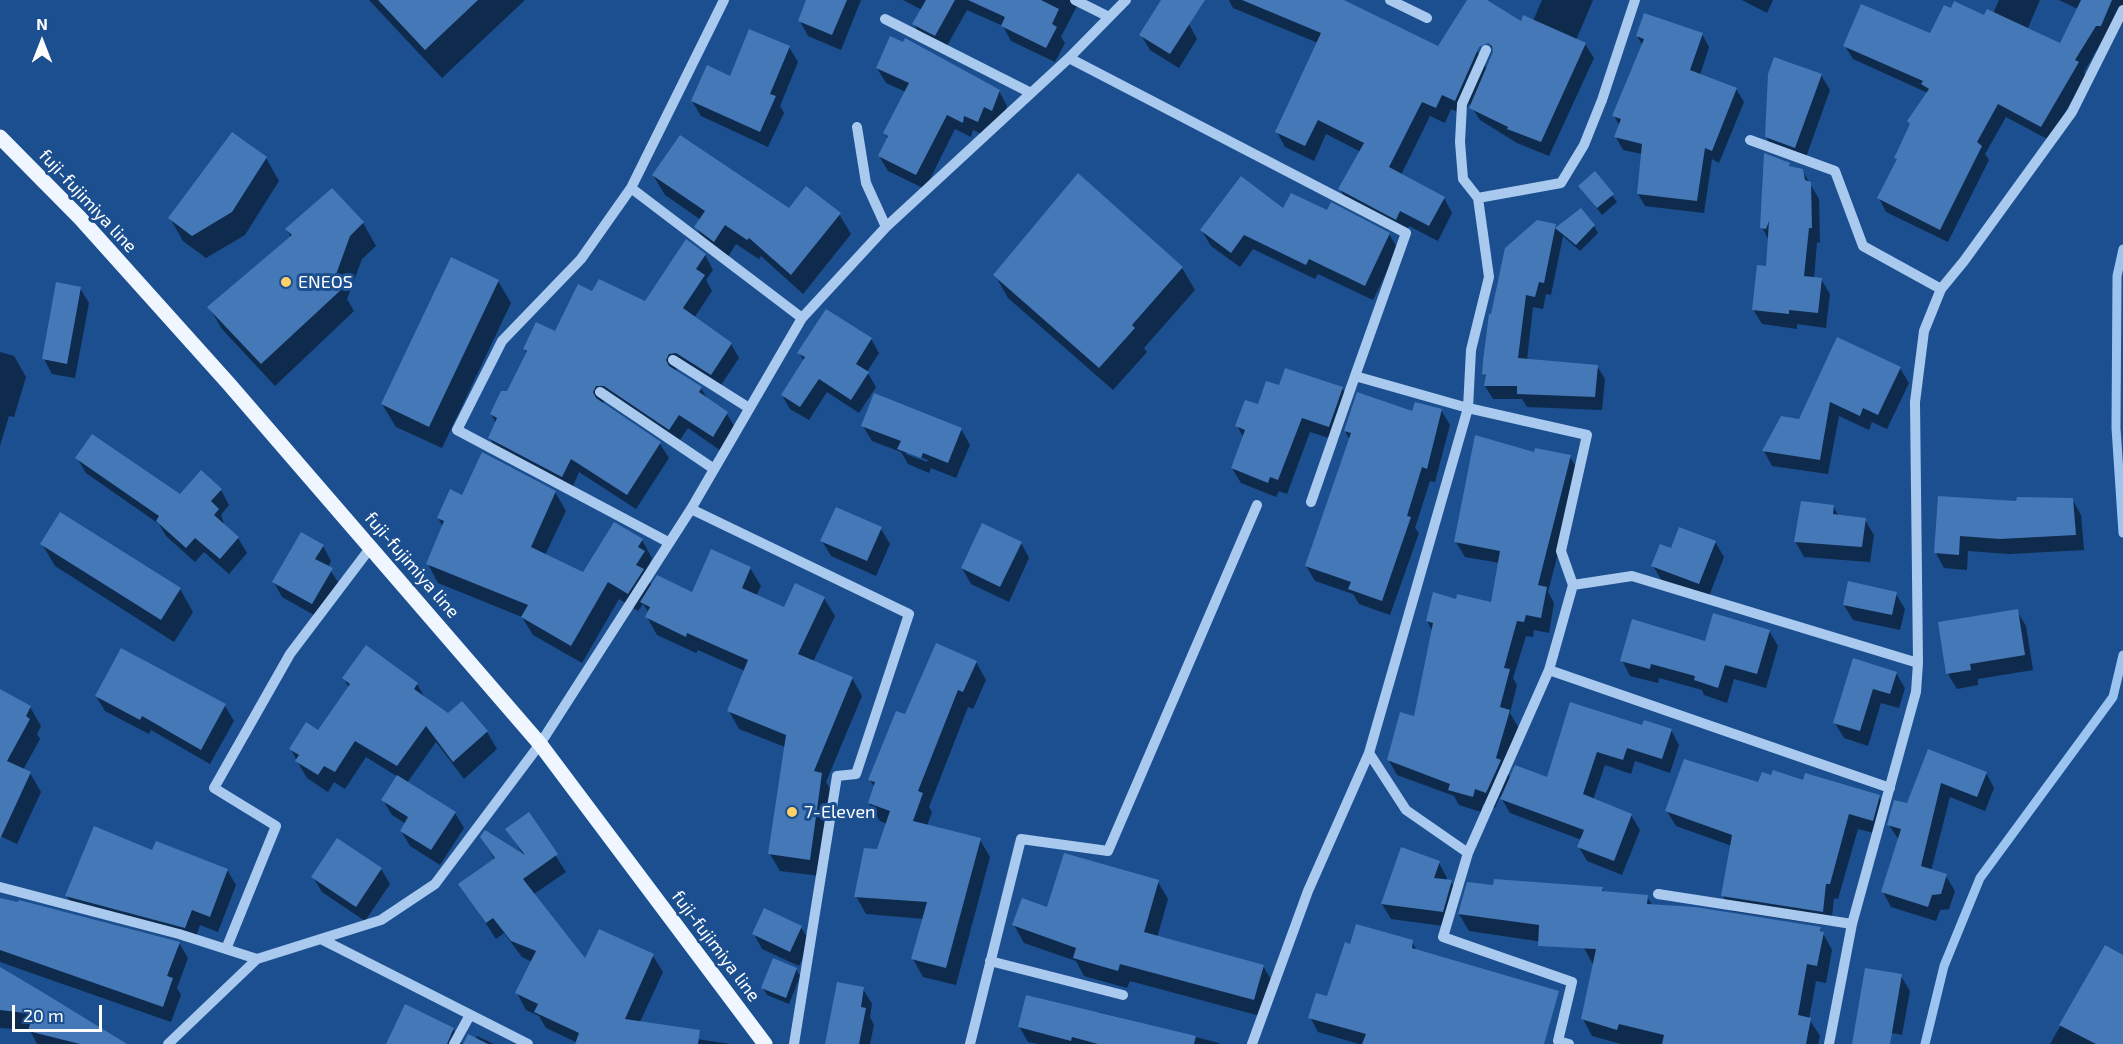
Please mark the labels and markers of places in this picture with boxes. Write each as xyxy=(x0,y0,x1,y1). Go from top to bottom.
place label: ENEOS xyxy=(298,271,353,293)
marker: ENEOS xyxy=(279,275,293,289)
place label: 7-Eleven xyxy=(804,801,876,823)
marker: 7-Eleven xyxy=(785,805,799,819)

